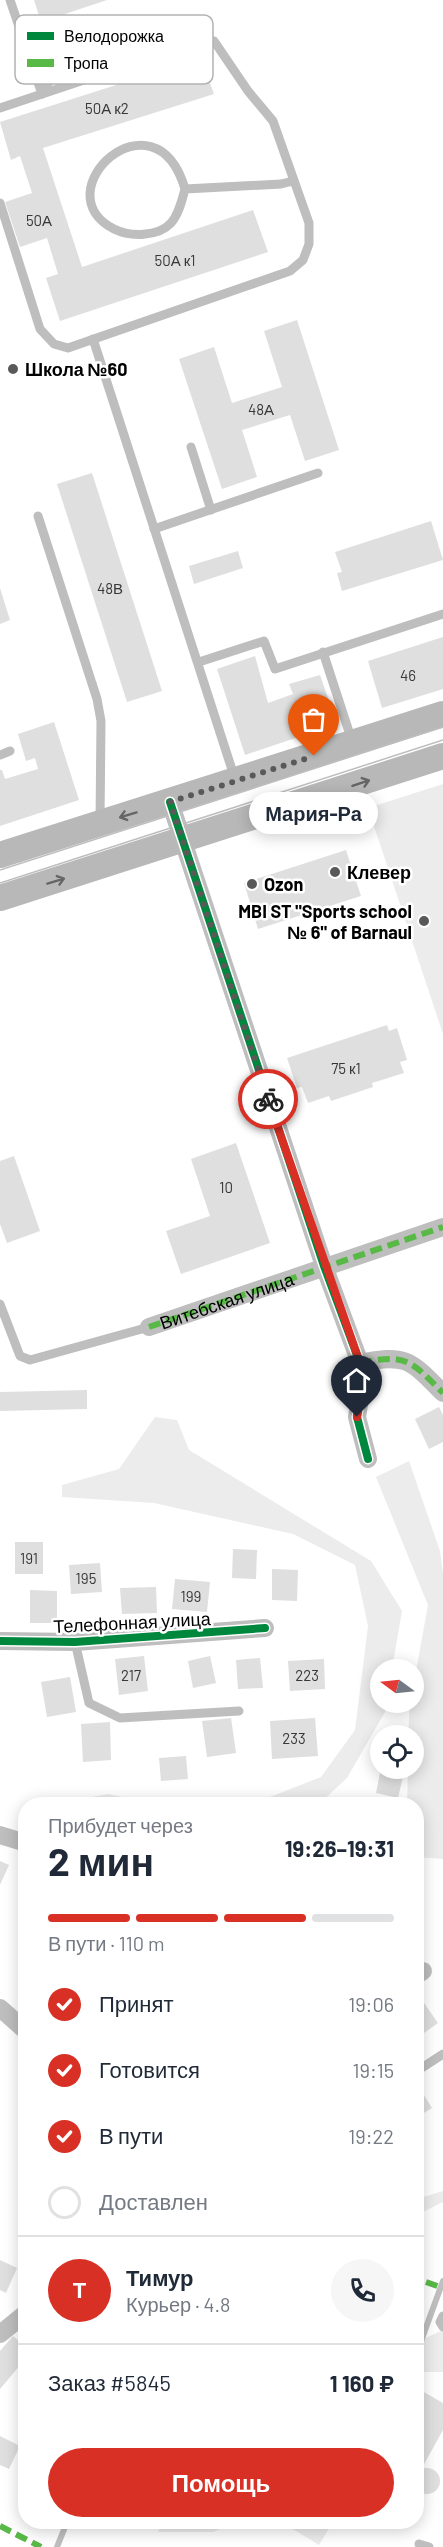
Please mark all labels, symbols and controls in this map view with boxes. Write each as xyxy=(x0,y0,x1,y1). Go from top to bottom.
legend xyxy=(15,15,213,84)
text: Велодорожка xyxy=(64,26,164,45)
text: Тропа xyxy=(64,53,108,72)
house number: 50А к2 xyxy=(85,99,129,117)
house number: 50А xyxy=(26,211,52,229)
house number: 50А к1 xyxy=(154,251,196,269)
place label: Школа №60 xyxy=(25,358,127,380)
marker: Школа №60 xyxy=(6,362,20,376)
house number: 48А xyxy=(248,400,274,418)
house number: 48В xyxy=(97,579,123,597)
house number: 46 xyxy=(400,666,416,684)
pin xyxy=(288,694,339,756)
icon: bag xyxy=(297,703,330,736)
one-way arrow xyxy=(351,776,370,787)
callout: Мария-Ра xyxy=(250,792,378,834)
text: Мария-Ра xyxy=(265,801,362,825)
one-way arrow xyxy=(119,811,138,822)
place label: Клевер xyxy=(347,861,411,883)
marker: Клевер xyxy=(328,865,342,879)
place label: Ozon xyxy=(264,873,303,895)
one-way arrow xyxy=(46,875,65,886)
marker: Ozon xyxy=(245,877,259,891)
place label: MBI ST "Sports school № 6" of Barnaul xyxy=(238,900,412,943)
marker: MBI ST "Sports school № 6" of Barnaul xyxy=(417,914,431,928)
house number: 75 к1 xyxy=(331,1059,361,1077)
courier xyxy=(238,1069,298,1129)
icon: bike xyxy=(252,1083,285,1116)
house number: 10 xyxy=(219,1178,233,1196)
street label: Витебская улица xyxy=(157,1267,297,1334)
pin xyxy=(331,1355,382,1417)
icon: home xyxy=(340,1364,373,1397)
house number: 191 xyxy=(20,1549,38,1567)
house number: 195 xyxy=(76,1569,96,1587)
house number: 199 xyxy=(181,1587,201,1605)
street label: Телефонная улица xyxy=(53,1607,212,1637)
north arrow xyxy=(370,1659,424,1713)
map controls xyxy=(370,1659,424,1779)
house number: 217 xyxy=(121,1666,141,1684)
house number: 223 xyxy=(295,1666,319,1684)
button: locate xyxy=(370,1725,424,1779)
house number: 233 xyxy=(282,1729,306,1747)
text: Прибудет через xyxy=(48,1813,193,1837)
text: 19:26–19:31 xyxy=(285,1835,394,1861)
text: 2 мин xyxy=(48,1837,154,1884)
text: В пути · 110 m xyxy=(48,1931,165,1955)
icon: check xyxy=(48,1988,81,2021)
text: Принят xyxy=(99,1990,173,2016)
text: 19:06 xyxy=(348,1992,394,2016)
icon: check xyxy=(48,2054,81,2087)
text: Готовится xyxy=(99,2056,200,2082)
text: 19:15 xyxy=(353,2058,394,2082)
icon: check xyxy=(48,2120,81,2153)
text: В пути xyxy=(99,2122,163,2148)
text: 19:22 xyxy=(348,2124,394,2148)
text: Доставлен xyxy=(99,2188,208,2214)
button: phone xyxy=(331,2259,394,2322)
text: Тимур xyxy=(126,2264,194,2290)
text: Т xyxy=(73,2276,86,2302)
text: Курьер · 4.8 xyxy=(126,2292,230,2316)
text: Заказ #5845 xyxy=(48,2369,171,2395)
text: 1 160 ₽ xyxy=(330,2370,394,2396)
button: Помощь xyxy=(48,2448,394,2517)

